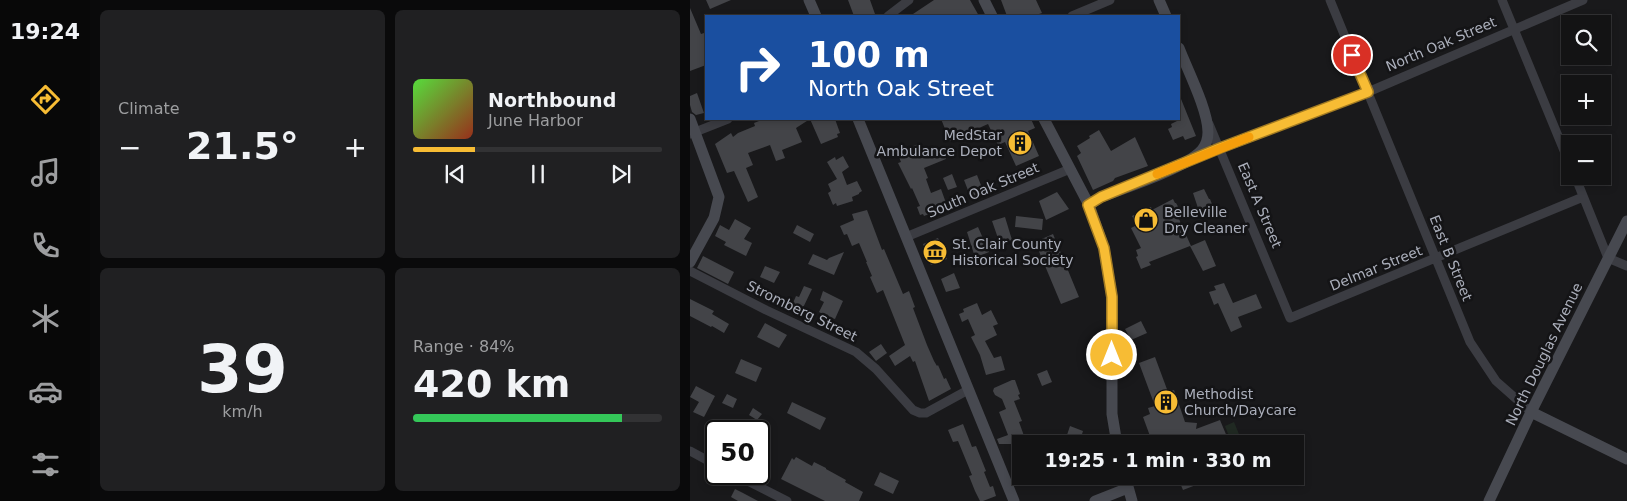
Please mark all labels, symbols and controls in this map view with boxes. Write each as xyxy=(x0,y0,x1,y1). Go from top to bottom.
street label: North Oak Street xyxy=(1383,13,1499,74)
map controls xyxy=(1561,15,1611,185)
button: search xyxy=(1561,15,1611,65)
text: 19:24 xyxy=(10,19,80,44)
pin xyxy=(1331,34,1373,76)
icon: right xyxy=(725,35,790,100)
text: 100 m xyxy=(808,35,930,75)
icon: arrive xyxy=(1338,41,1366,69)
button: + xyxy=(1561,75,1611,125)
text: North Oak Street xyxy=(808,76,994,101)
icon: directions xyxy=(28,82,63,117)
text: Northbound xyxy=(488,89,616,111)
text: Climate xyxy=(118,99,180,118)
text: June Harbor xyxy=(488,111,583,130)
text: 21.5° xyxy=(186,124,299,168)
place label: MedStar Ambulance Depot xyxy=(877,127,1003,159)
building icon: MedStar Ambulance Depot xyxy=(1007,130,1033,156)
text: − xyxy=(118,131,141,164)
text: + xyxy=(344,131,367,164)
button: − xyxy=(1561,135,1611,185)
icon: music xyxy=(28,155,63,190)
street label: South Oak Street xyxy=(925,159,1042,221)
icon: previous xyxy=(441,160,469,188)
icon: pause xyxy=(524,160,552,188)
icon: next xyxy=(607,160,635,188)
street label: East A Street xyxy=(1235,160,1285,251)
place label: Belleville Dry Cleaner xyxy=(1164,204,1248,236)
shop icon: Belleville Dry Cleaner xyxy=(1133,207,1159,233)
street label: East B Street xyxy=(1426,213,1476,304)
icon: phone xyxy=(28,228,63,263)
place label: St. Clair County Historical Society xyxy=(952,236,1073,268)
museum icon: St. Clair County Historical Society xyxy=(922,239,948,265)
street label: Delmar Street xyxy=(1327,242,1425,294)
street label: Stromberg Street xyxy=(744,277,860,345)
street label: North Douglas Avenue xyxy=(1502,280,1586,428)
icon: climate xyxy=(28,301,63,336)
position arrow xyxy=(1085,328,1137,380)
text: 39 xyxy=(197,332,288,407)
text: Range · 84% xyxy=(413,337,515,356)
text: 420 km xyxy=(413,362,570,406)
icon: car xyxy=(28,374,63,409)
place label: Methodist Church/Daycare xyxy=(1184,386,1296,418)
building icon: Methodist Church/Daycare xyxy=(1153,389,1179,415)
text: km/h xyxy=(222,402,263,421)
speed limit sign: 50 xyxy=(705,420,770,485)
icon: filters xyxy=(28,447,63,482)
text: 19:25 · 1 min · 330 m xyxy=(1044,449,1272,471)

